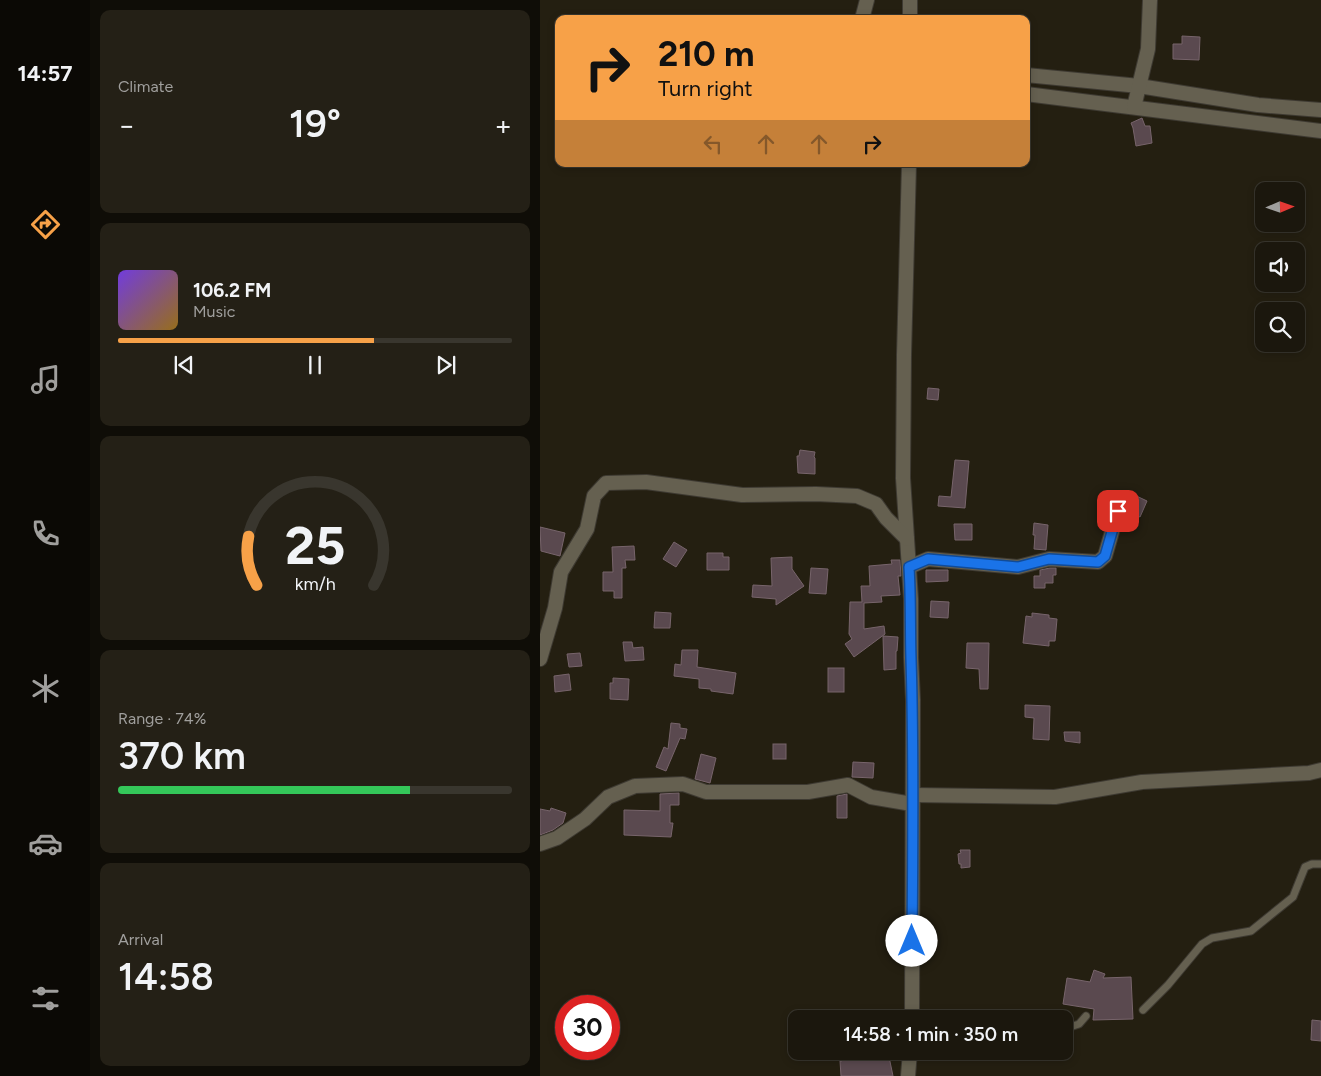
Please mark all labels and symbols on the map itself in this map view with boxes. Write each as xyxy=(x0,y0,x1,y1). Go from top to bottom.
north arrow xyxy=(1255,182,1305,232)
pin xyxy=(1097,490,1139,532)
position arrow xyxy=(885,914,937,966)
speed limit sign: 30 xyxy=(555,995,620,1060)

